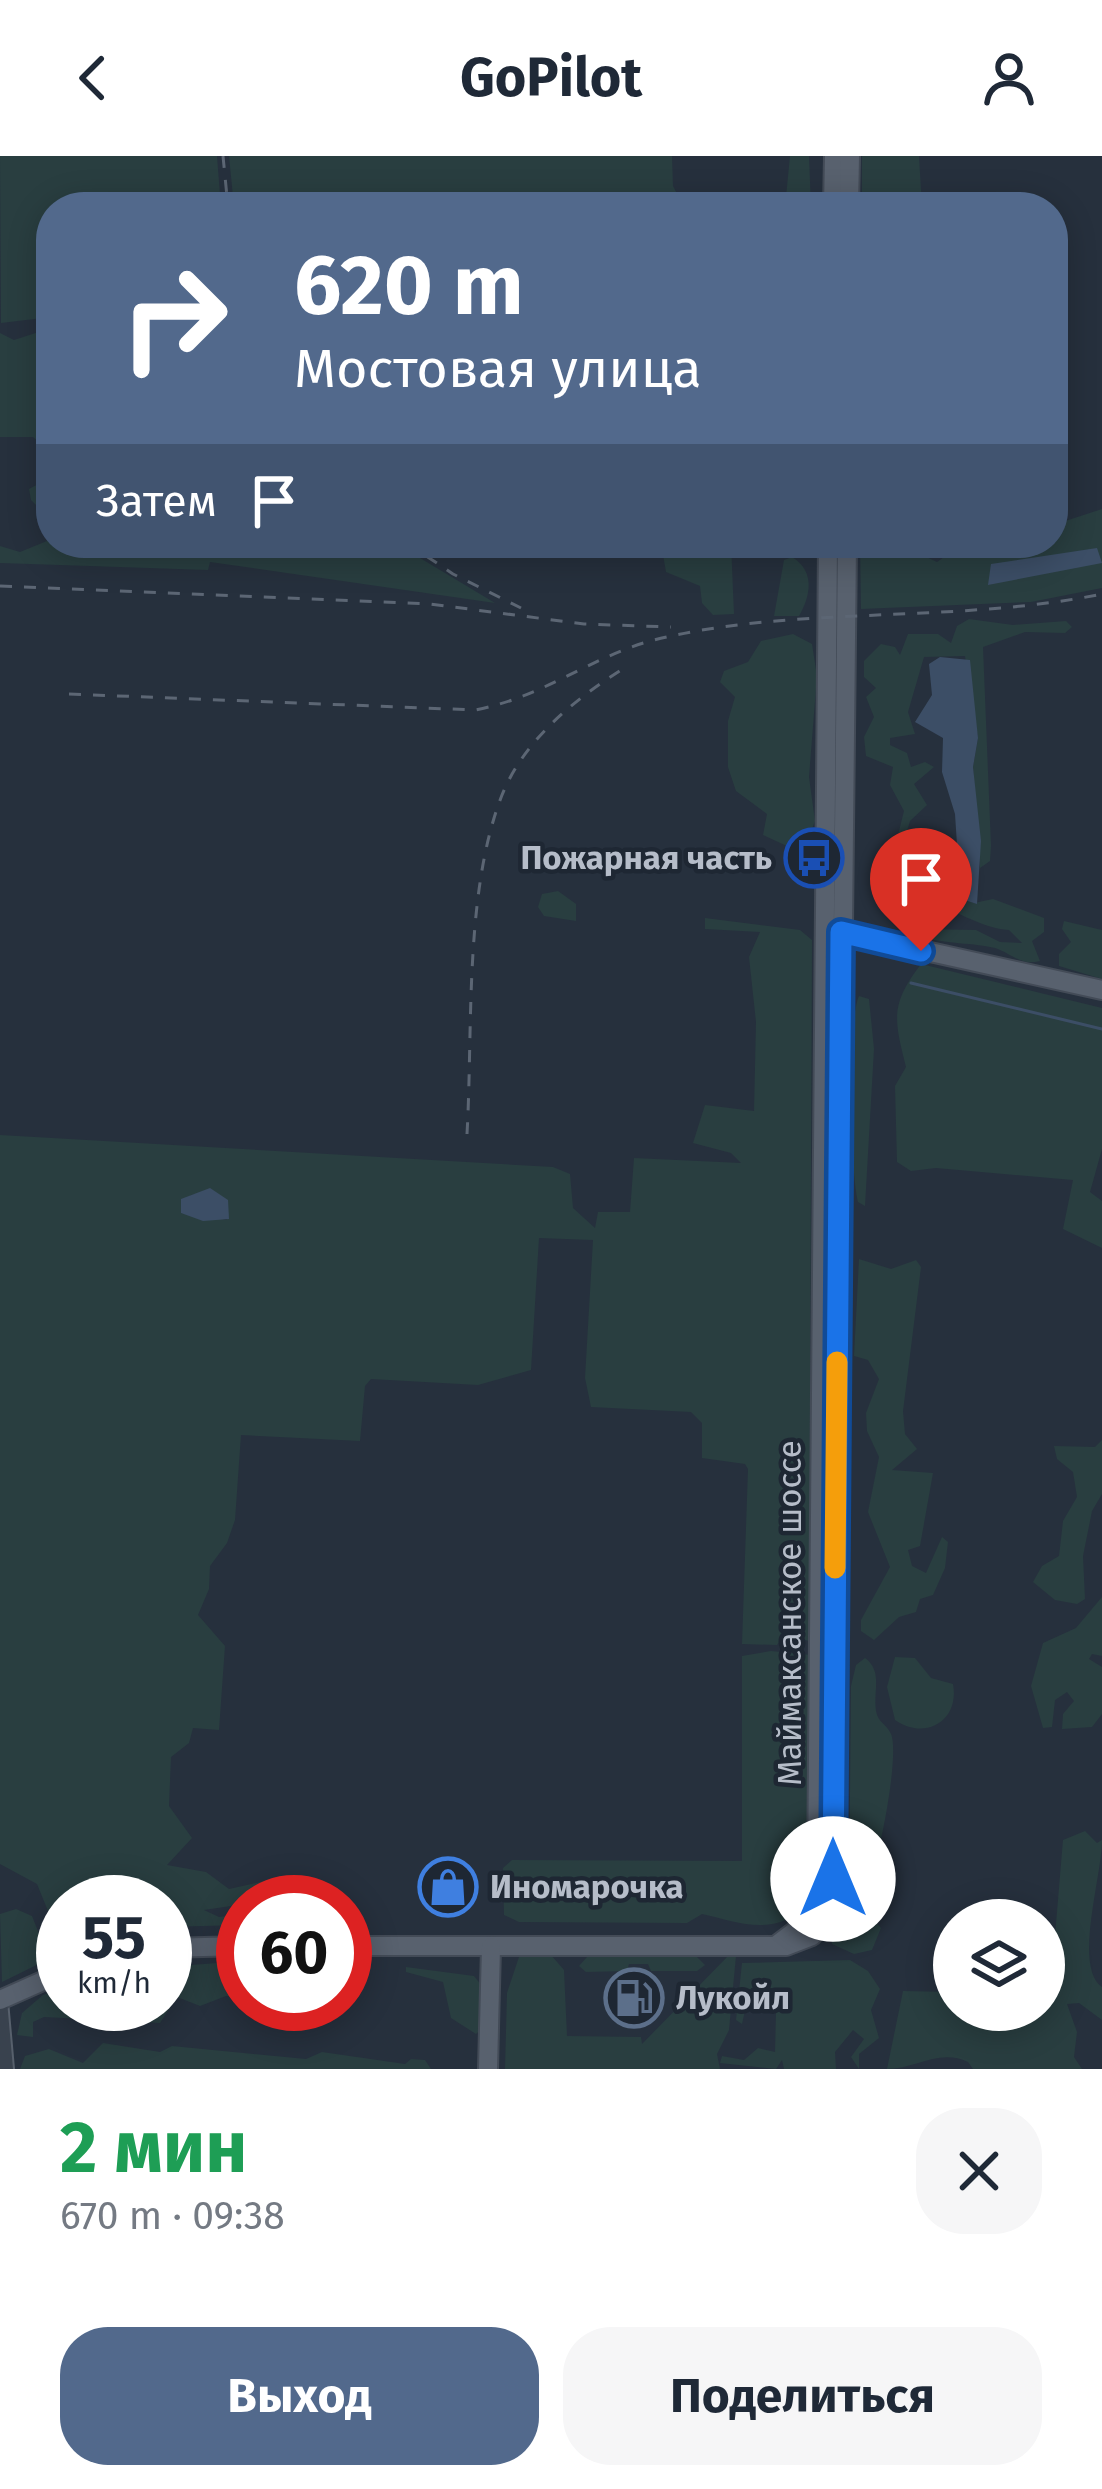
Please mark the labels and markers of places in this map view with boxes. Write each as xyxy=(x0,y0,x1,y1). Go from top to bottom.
bus stop icon: Пожарная часть xyxy=(783,827,845,889)
pin xyxy=(870,828,972,951)
place label: Пожарная часть xyxy=(520,838,772,878)
shop icon: Иномарочка xyxy=(417,1856,479,1918)
place label: Иномарочка xyxy=(490,1867,684,1907)
fuel station icon: Лукойл xyxy=(603,1967,665,2029)
place label: Лукойл xyxy=(676,1978,790,2018)

